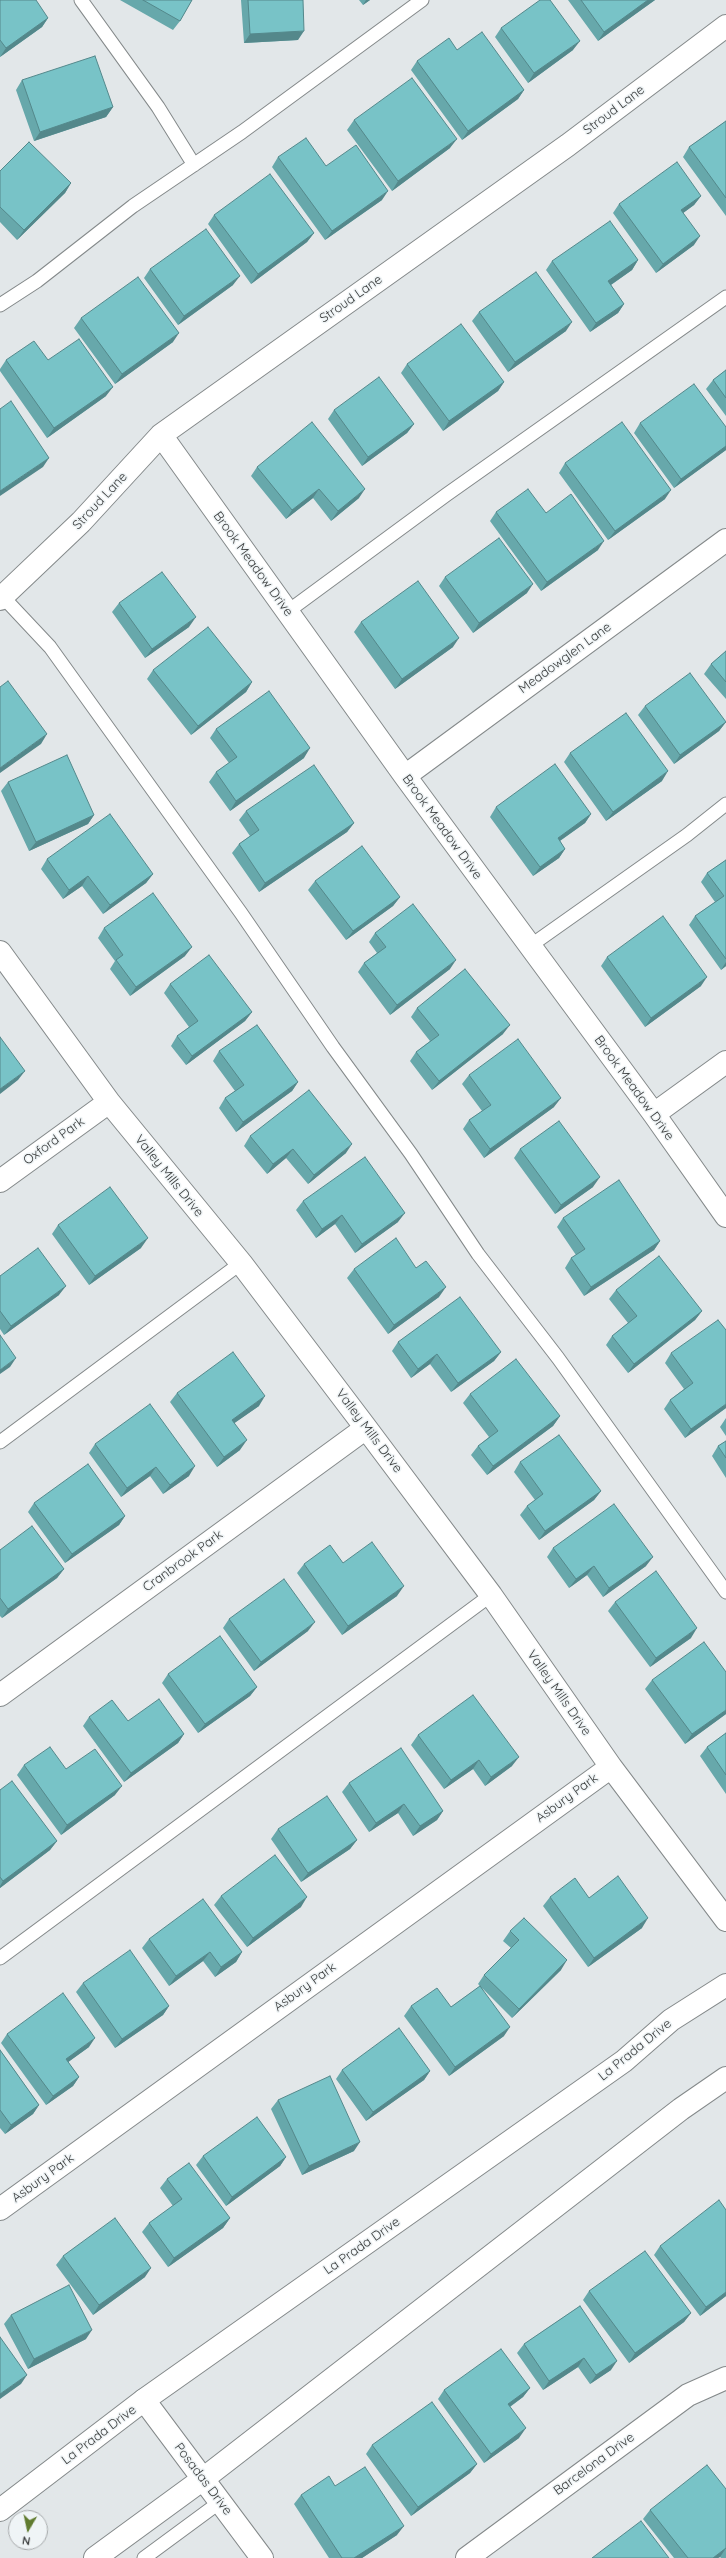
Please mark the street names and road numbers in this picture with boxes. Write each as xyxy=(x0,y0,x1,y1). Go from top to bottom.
street label: Stroud Lane xyxy=(580,82,648,138)
street label: Stroud Lane xyxy=(317,272,385,326)
street label: Stroud Lane xyxy=(69,469,131,533)
street label: Brook Meadow Drive xyxy=(210,509,296,619)
street label: Meadowglen Lane xyxy=(516,619,614,697)
street label: Brook Meadow Drive xyxy=(399,772,485,882)
street label: Brook Meadow Drive xyxy=(591,1033,677,1143)
street label: Oxford Park xyxy=(20,1114,88,1168)
street label: Valley Mills Drive xyxy=(131,1132,207,1220)
street label: Valley Mills Drive xyxy=(332,1386,406,1476)
street label: Cranbrook Park xyxy=(140,1527,226,1595)
street label: Valley Mills Drive xyxy=(524,1647,594,1739)
street label: Asbury Park xyxy=(533,1770,601,1826)
street label: Asbury Park xyxy=(271,1959,339,2015)
street label: La Prada Drive xyxy=(595,2016,675,2084)
street label: Asbury Park xyxy=(9,2150,77,2206)
street label: La Prada Drive xyxy=(321,2214,403,2278)
street label: La Prada Drive xyxy=(59,2402,139,2468)
street label: Barcelona Drive xyxy=(551,2429,637,2499)
street label: Posadas Drive xyxy=(171,2440,235,2518)

